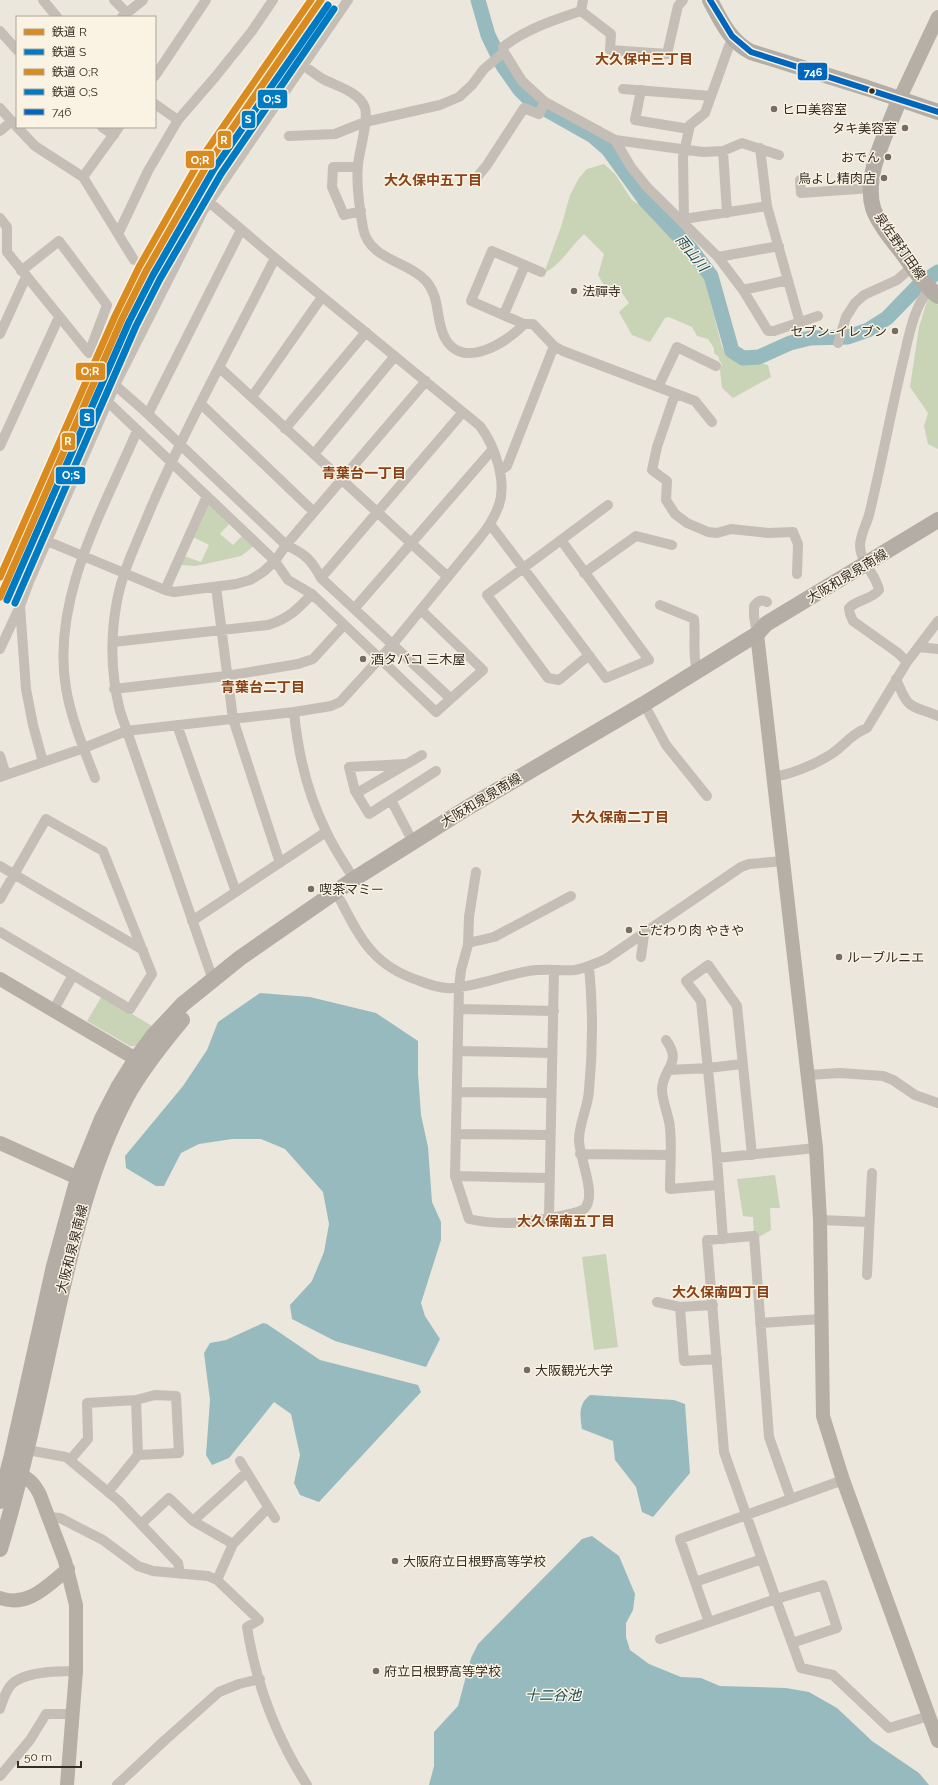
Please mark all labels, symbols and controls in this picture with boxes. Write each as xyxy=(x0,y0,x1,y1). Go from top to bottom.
legend xyxy=(16,16,156,128)
text: 鉄道 R xyxy=(52,25,87,39)
text: 鉄道 S xyxy=(52,45,86,59)
district label: 大久保中三丁目 xyxy=(595,51,693,67)
line badge: 746 xyxy=(797,62,828,81)
text: 鉄道 O;R xyxy=(52,65,99,79)
text: 746 xyxy=(804,66,823,79)
text: 鉄道 O;S xyxy=(52,85,98,99)
unlabelled marker xyxy=(867,86,877,96)
line badge: O;S xyxy=(257,89,288,109)
text: O;S xyxy=(263,93,281,106)
place label: ヒロ美容室 xyxy=(782,102,847,117)
marker: ヒロ美容室 xyxy=(769,104,779,114)
text: 746 xyxy=(52,105,72,119)
line badge: S xyxy=(241,110,256,129)
text: S xyxy=(245,113,252,126)
place label: タキ美容室 xyxy=(832,121,897,136)
marker: タキ美容室 xyxy=(900,123,910,133)
line badge: R xyxy=(217,130,232,149)
text: R xyxy=(220,134,228,147)
line badge: O;R xyxy=(185,150,215,169)
place label: おでん xyxy=(841,150,880,165)
marker: おでん xyxy=(883,152,893,162)
text: O;R xyxy=(191,154,210,167)
place label: 鳥よし精肉店 xyxy=(798,171,876,186)
district label: 大久保中五丁目 xyxy=(384,172,482,188)
marker: 鳥よし精肉店 xyxy=(879,173,889,183)
street label: 泉佐野打田線 xyxy=(871,210,929,282)
water label: 雨山川 xyxy=(673,232,713,276)
place label: 法禪寺 xyxy=(582,284,621,299)
marker: 法禪寺 xyxy=(569,286,579,296)
place label: セブン-イレブン xyxy=(791,324,887,339)
marker: セブン-イレブン xyxy=(890,326,900,336)
line badge: O;R xyxy=(75,362,106,381)
text: O;R xyxy=(81,365,100,378)
line badge: S xyxy=(79,408,95,427)
text: S xyxy=(84,411,91,424)
line badge: R xyxy=(61,432,76,451)
text: R xyxy=(64,435,72,448)
district label: 青葉台一丁目 xyxy=(322,465,406,481)
line badge: O;S xyxy=(55,466,86,485)
text: O;S xyxy=(62,469,80,482)
street label: 大阪和泉泉南線 xyxy=(804,546,890,606)
place label: 酒タバコ 三木屋 xyxy=(371,652,465,667)
marker: 酒タバコ 三木屋 xyxy=(358,654,368,664)
district label: 青葉台二丁目 xyxy=(221,679,305,695)
street label: 大阪和泉泉南線 xyxy=(438,770,524,830)
district label: 大久保南二丁目 xyxy=(571,809,669,825)
place label: 喫茶マミー xyxy=(319,882,384,897)
marker: 喫茶マミー xyxy=(306,884,316,894)
place label: こだわり肉 やきや xyxy=(637,923,744,938)
marker: こだわり肉 やきや xyxy=(624,925,634,935)
place label: ルーブルニエ xyxy=(847,950,924,965)
marker: ルーブルニエ xyxy=(834,952,844,962)
street label: 大阪和泉泉南線 xyxy=(54,1203,90,1295)
district label: 大久保南五丁目 xyxy=(517,1213,615,1229)
district label: 大久保南四丁目 xyxy=(672,1284,770,1300)
place label: 大阪観光大学 xyxy=(535,1363,613,1378)
marker: 大阪観光大学 xyxy=(522,1365,532,1375)
place label: 大阪府立日根野高等学校 xyxy=(403,1554,546,1569)
marker: 大阪府立日根野高等学校 xyxy=(390,1556,400,1566)
place label: 府立日根野高等学校 xyxy=(384,1664,501,1679)
marker: 府立日根野高等学校 xyxy=(371,1666,381,1676)
water label: 十二谷池 xyxy=(525,1687,583,1703)
scale bar xyxy=(18,1743,81,1769)
text: 50 m xyxy=(24,1750,52,1764)

